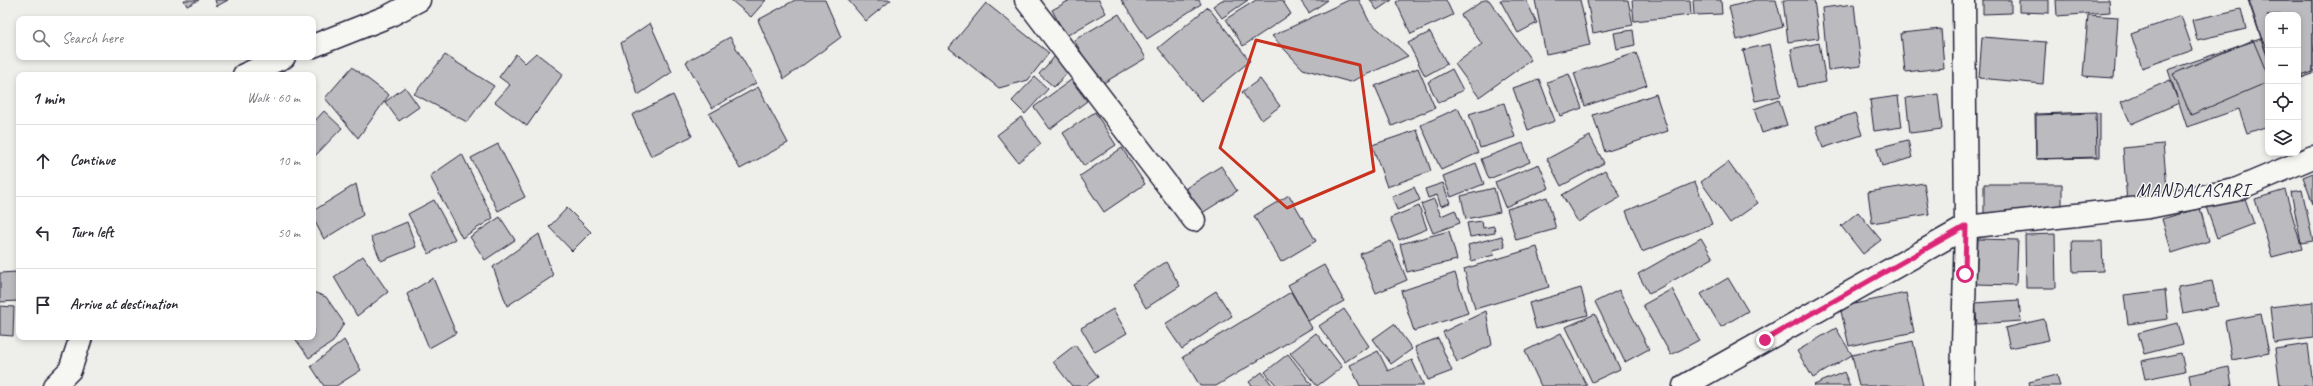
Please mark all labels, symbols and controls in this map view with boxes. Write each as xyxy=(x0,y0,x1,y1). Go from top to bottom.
map controls xyxy=(2265,12,2301,156)
button: + xyxy=(2265,12,2301,48)
search box xyxy=(16,16,316,60)
icon: search xyxy=(30,27,52,49)
text: Search here xyxy=(62,29,123,48)
button: − xyxy=(2265,48,2301,84)
button: locate xyxy=(2265,84,2301,120)
text: 1 min xyxy=(32,88,65,109)
text: Walk · 60 m xyxy=(247,90,300,106)
button: layers xyxy=(2265,120,2301,156)
icon: ahead xyxy=(32,150,54,172)
text: Continue xyxy=(70,151,115,170)
text: 10 m xyxy=(278,153,300,169)
district label: MANDALASARI xyxy=(2136,179,2252,201)
icon: left xyxy=(32,222,54,244)
text: Turn left xyxy=(70,223,113,242)
text: 50 m xyxy=(278,225,300,241)
route start xyxy=(1956,265,1974,283)
icon: arrive xyxy=(32,294,54,316)
text: Arrive at destination xyxy=(70,295,177,314)
route end xyxy=(1756,331,1774,349)

